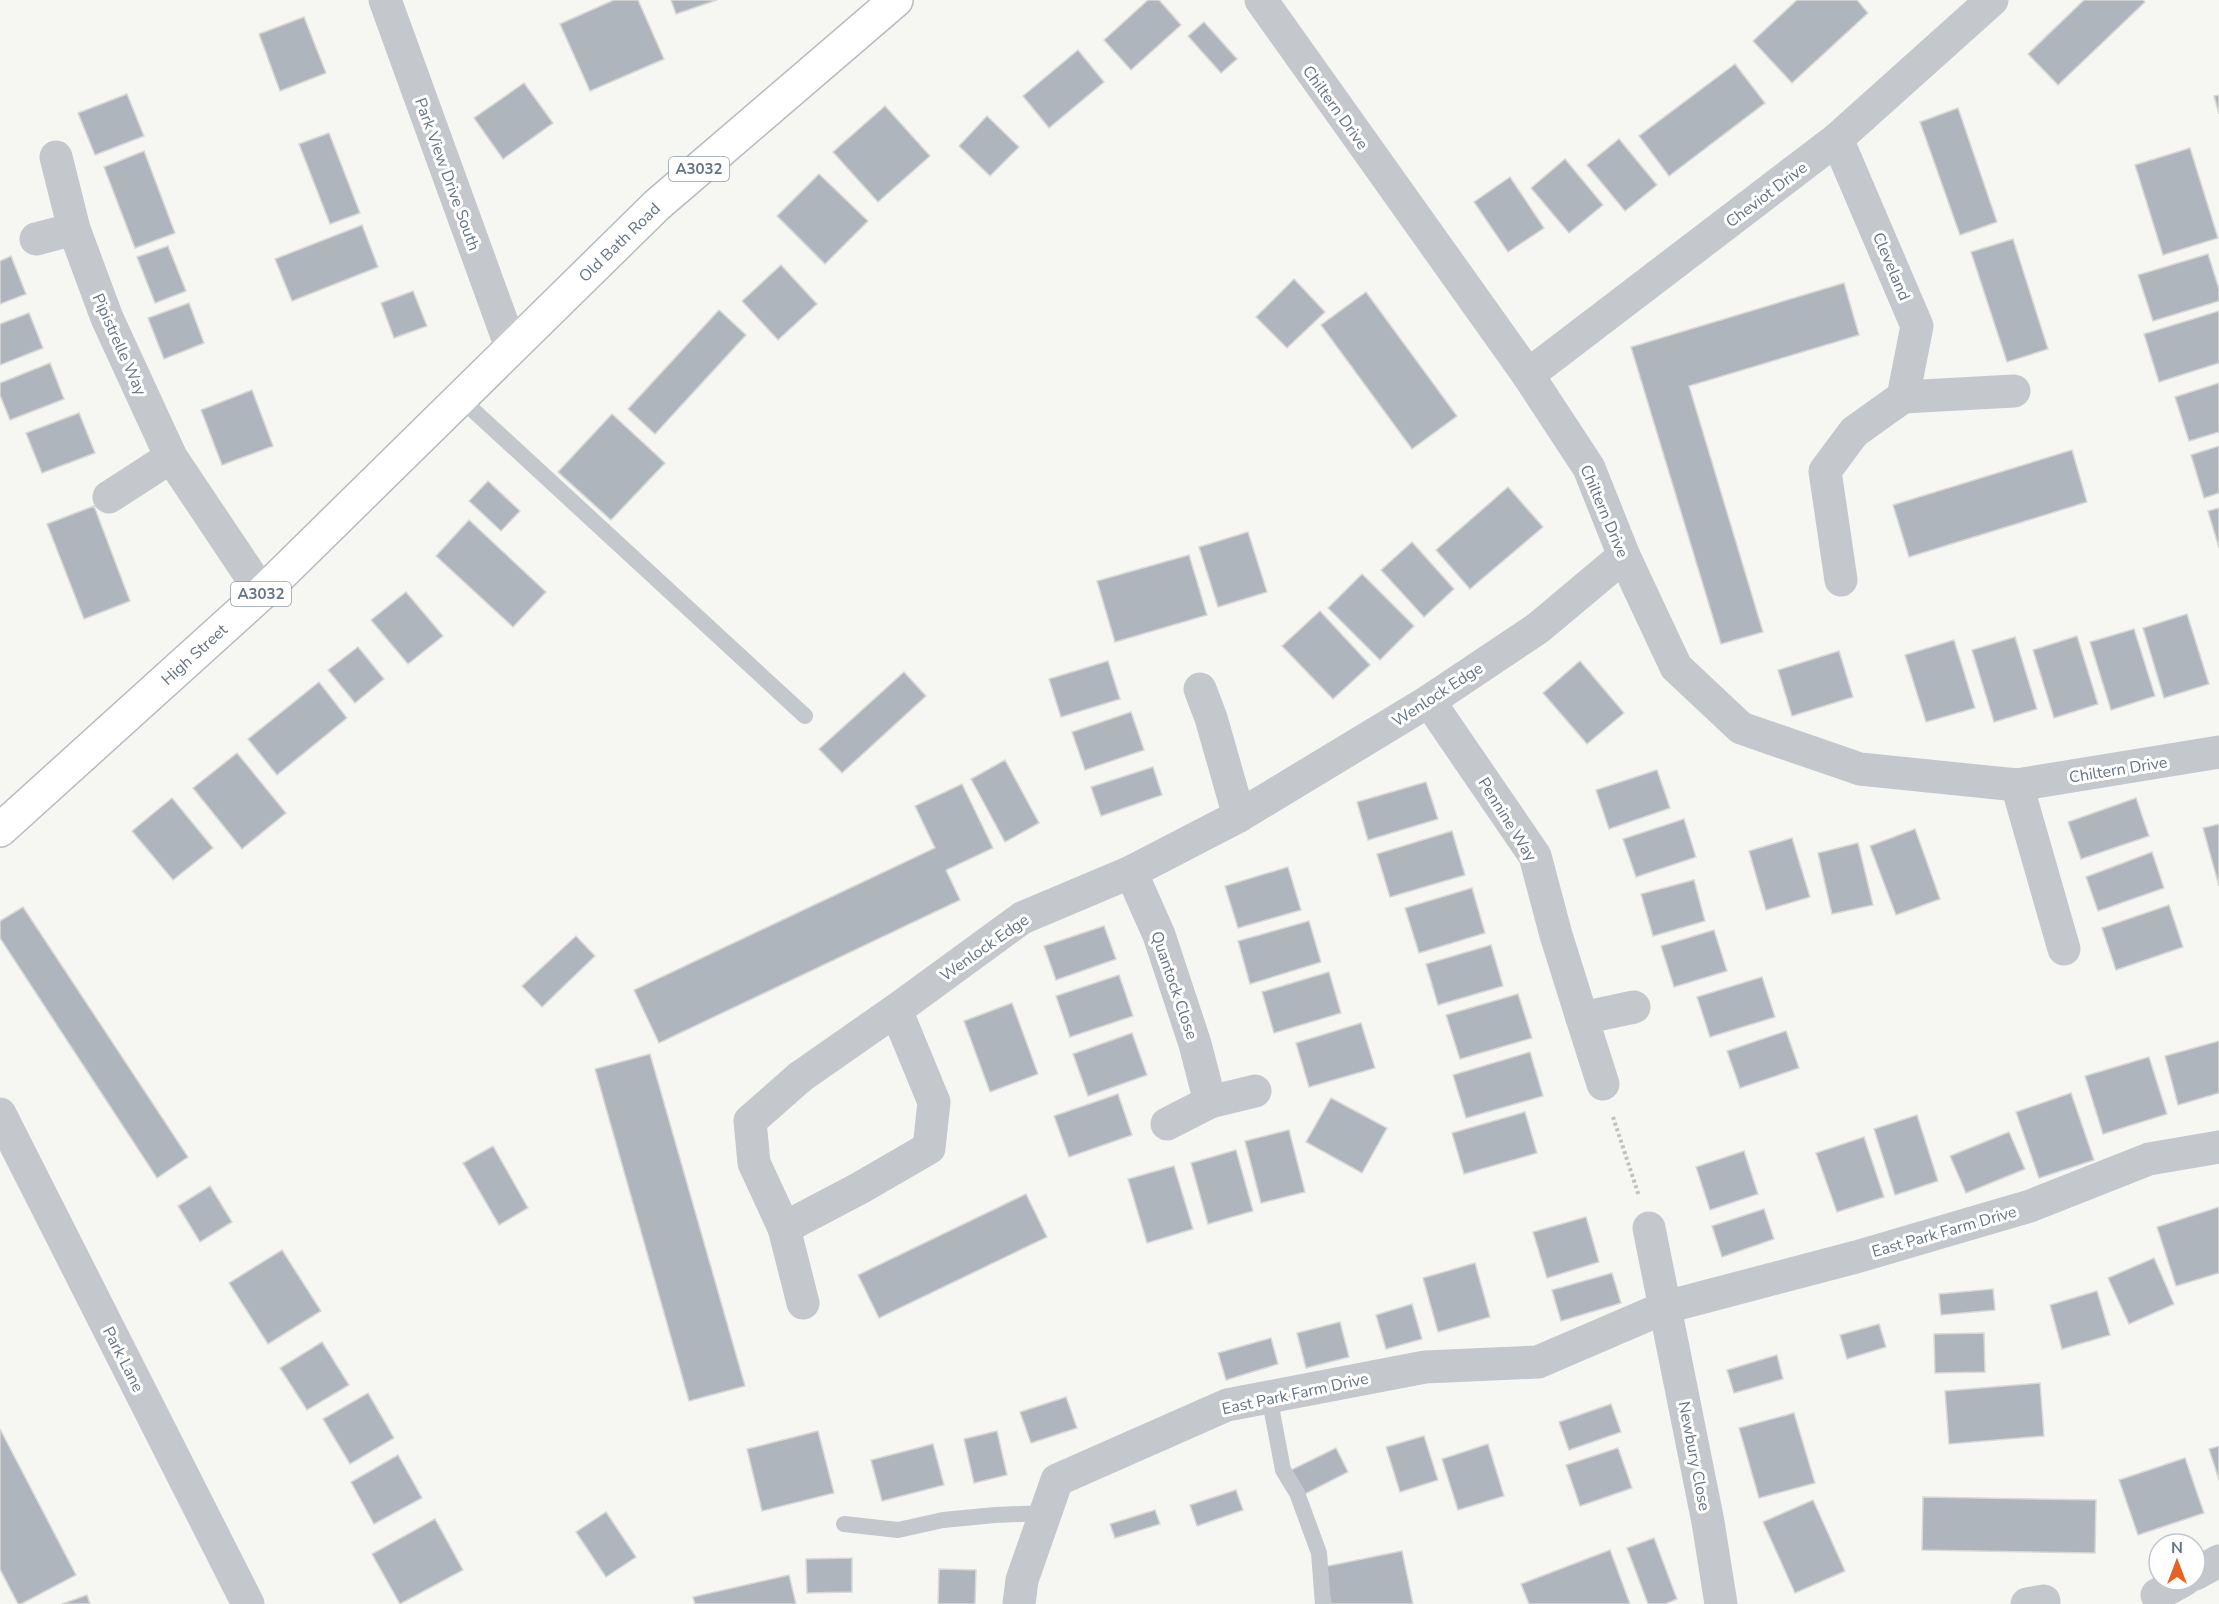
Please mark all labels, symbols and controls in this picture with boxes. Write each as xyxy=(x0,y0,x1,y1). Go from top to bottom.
street label: Chiltern Drive xyxy=(1297,61,1373,154)
street label: Park View Drive South xyxy=(409,95,485,254)
road number: A3032 xyxy=(669,157,729,181)
street label: Cheviot Drive xyxy=(1721,157,1812,233)
street label: Old Bath Road xyxy=(574,198,665,287)
street label: Cleveland xyxy=(1867,229,1915,304)
street label: Pipistrelle Way xyxy=(87,290,152,400)
street label: Chiltern Drive xyxy=(1575,461,1634,561)
road number: A3032 xyxy=(231,582,291,606)
street label: High Street xyxy=(157,619,233,690)
street label: Wenlock Edge xyxy=(1388,657,1487,732)
street label: Chiltern Drive xyxy=(2068,751,2169,789)
street label: Pennine Way xyxy=(1473,773,1542,866)
street label: Wenlock Edge xyxy=(936,909,1033,987)
street label: Quantock Close xyxy=(1145,928,1203,1042)
street label: East Park Farm Drive xyxy=(1869,1201,2019,1263)
street label: Park Lane xyxy=(97,1323,149,1396)
street label: East Park Farm Drive xyxy=(1220,1368,1371,1420)
street label: Newbury Close xyxy=(1673,1400,1715,1513)
north arrow xyxy=(2147,1532,2207,1592)
text: N xyxy=(2171,1537,2183,1559)

